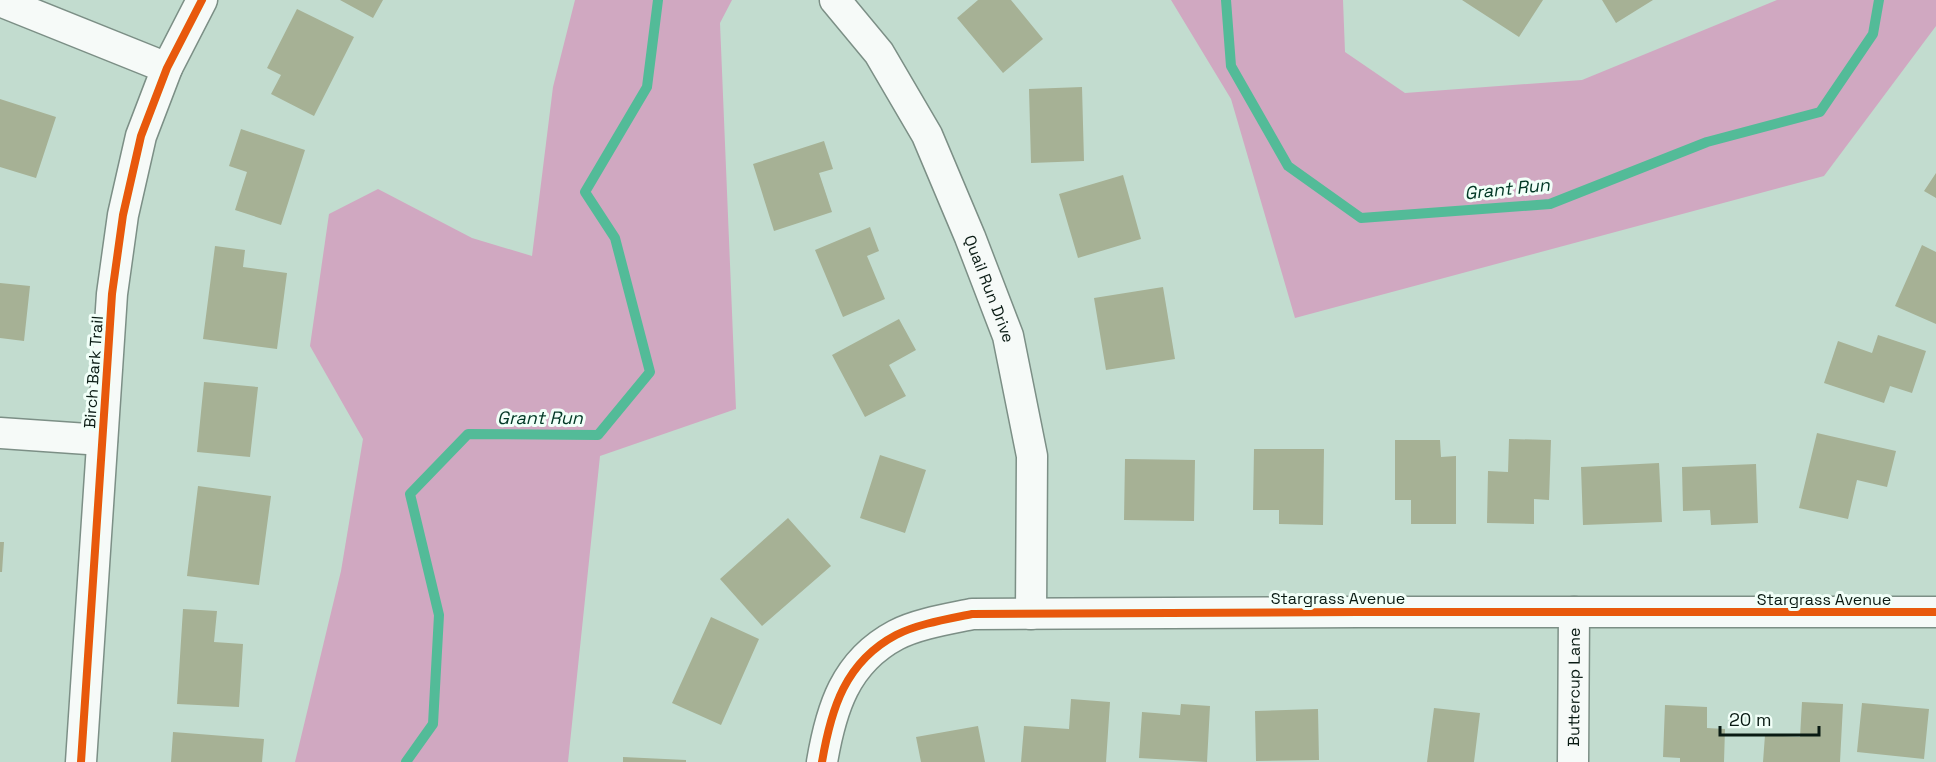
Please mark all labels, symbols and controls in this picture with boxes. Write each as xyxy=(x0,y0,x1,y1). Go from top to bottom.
water label: Grant Run xyxy=(1463,172,1552,204)
street label: Quail Run Drive xyxy=(959,232,1019,344)
street label: Birch Bark Trail xyxy=(79,315,108,429)
water label: Grant Run xyxy=(497,406,584,429)
street label: Stargrass Avenue xyxy=(1271,588,1405,609)
street label: Stargrass Avenue xyxy=(1757,589,1891,610)
street label: Buttercup Lane xyxy=(1563,627,1585,747)
scale bar xyxy=(1720,699,1819,737)
text: 20 m xyxy=(1729,708,1772,731)

